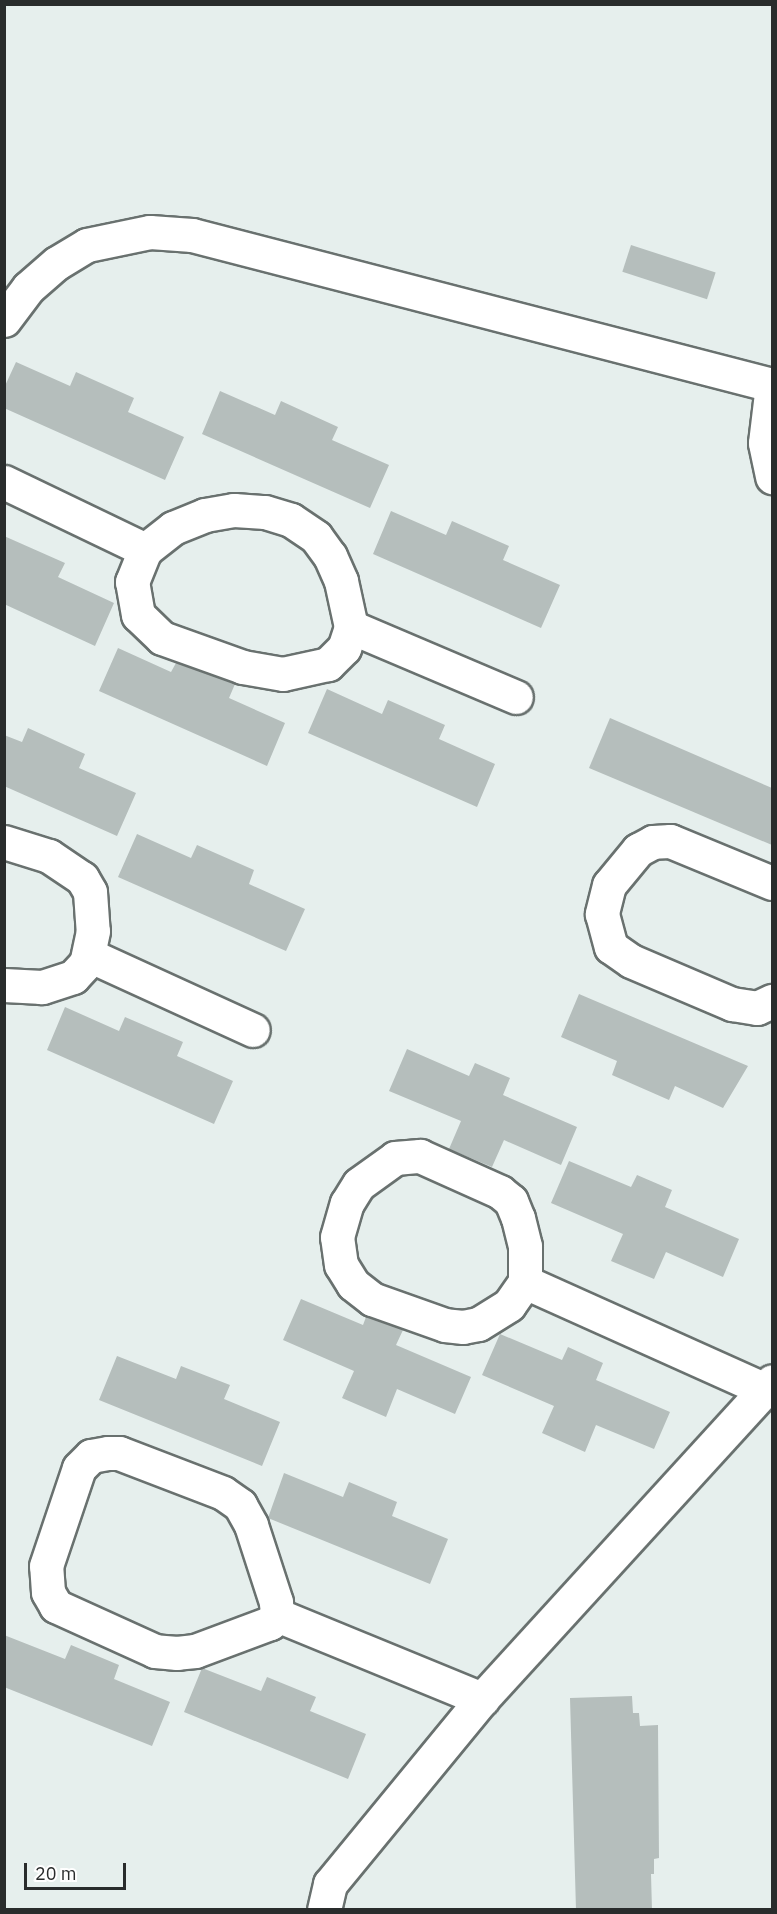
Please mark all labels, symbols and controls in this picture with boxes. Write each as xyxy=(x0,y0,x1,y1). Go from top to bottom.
scale bar xyxy=(27,1851,129,1889)
text: 20 m xyxy=(35,1862,77,1885)

